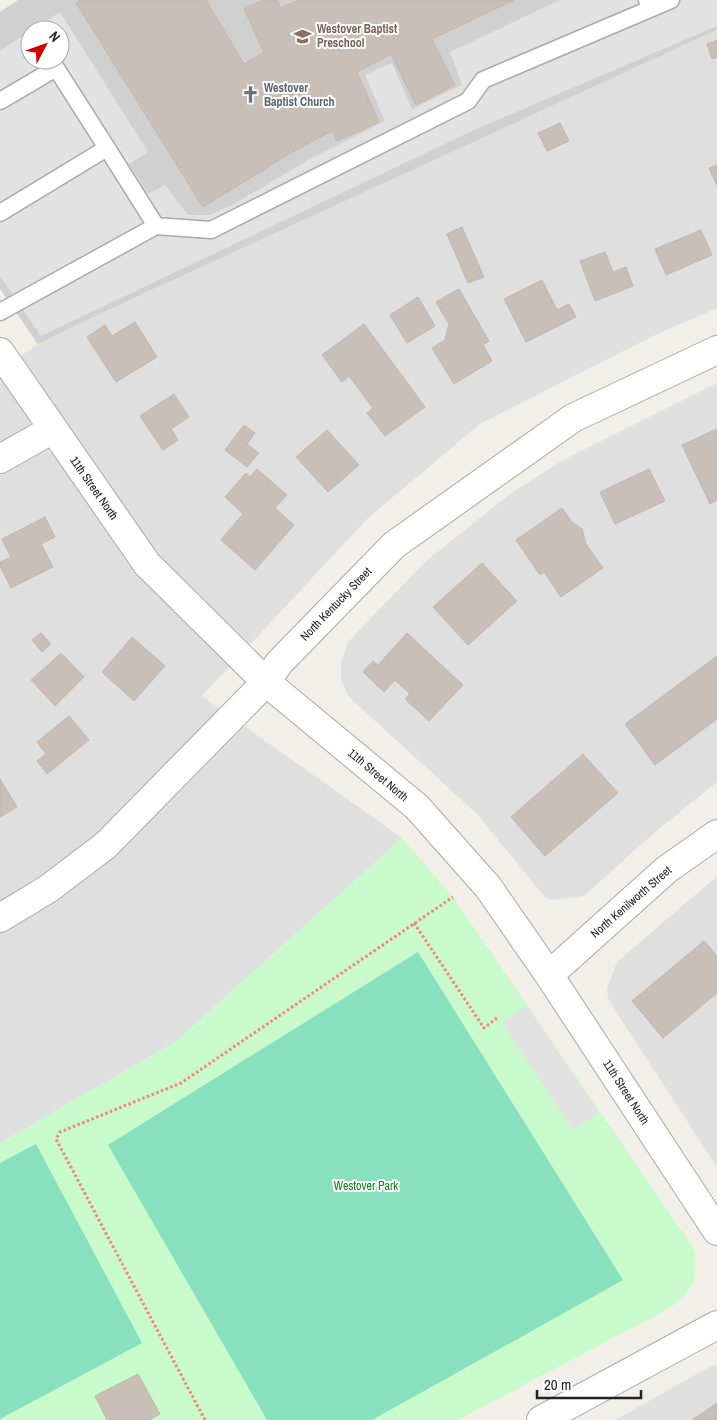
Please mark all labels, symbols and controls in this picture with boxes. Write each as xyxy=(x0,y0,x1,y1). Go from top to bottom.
north arrow xyxy=(20,20,70,70)
place label: Westover Baptist Preschool xyxy=(317,21,398,51)
school or university icon: Westover Baptist Preschool xyxy=(293,26,313,46)
text: N xyxy=(45,27,64,46)
place label: Westover Baptist Church xyxy=(264,80,335,110)
church icon: Westover Baptist Church xyxy=(240,85,260,105)
street label: 11th Street North xyxy=(66,453,122,523)
street label: North Kentucky Street xyxy=(297,564,375,644)
street label: 11th Street North xyxy=(344,745,412,805)
street label: North Kenilworth Street xyxy=(587,862,675,942)
street label: 11th Street North xyxy=(599,1057,653,1127)
park label: Westover Park xyxy=(334,1178,398,1194)
scale bar xyxy=(537,1368,641,1400)
text: 20 m xyxy=(544,1374,571,1395)

